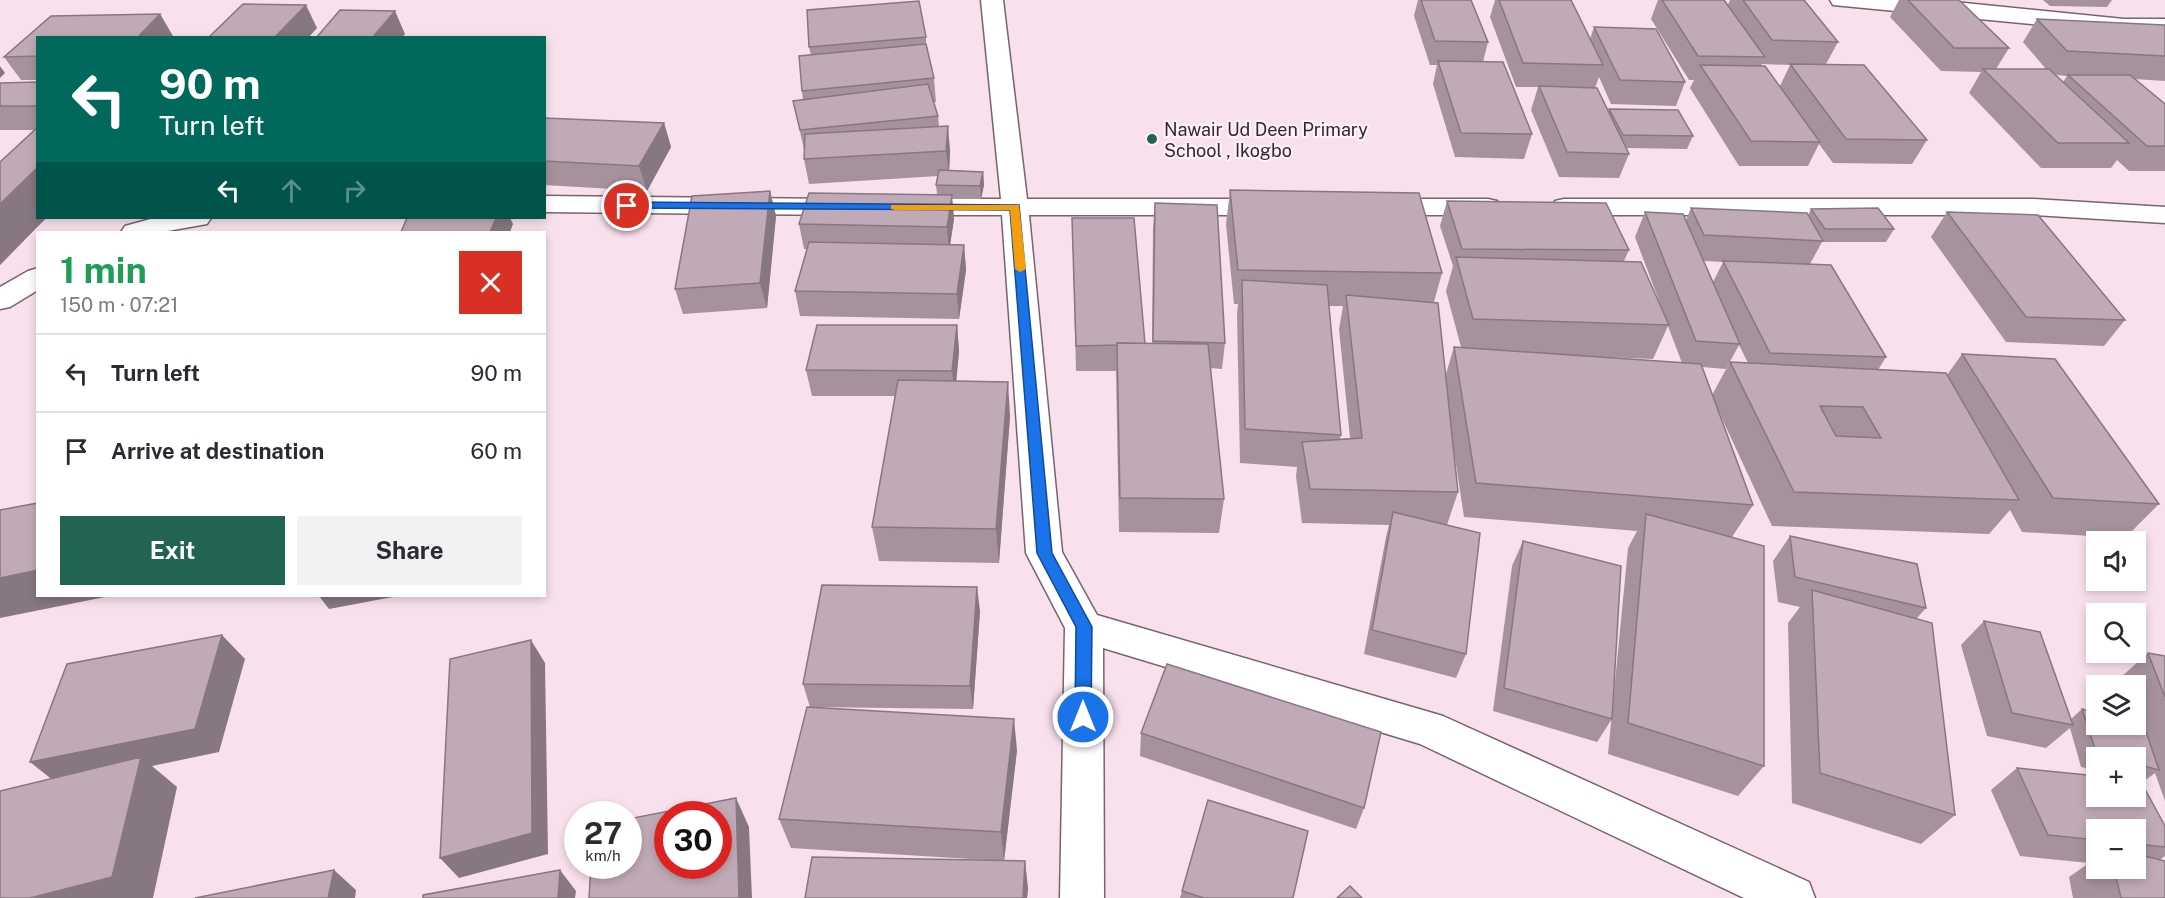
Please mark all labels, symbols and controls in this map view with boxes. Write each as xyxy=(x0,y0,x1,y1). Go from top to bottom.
text: 90 m xyxy=(159,59,261,108)
icon: left xyxy=(60,60,138,138)
text: Turn left xyxy=(159,109,265,141)
place label: Nawair Ud Deen Primary School , Ikogbo xyxy=(1164,119,1368,161)
marker: Nawair Ud Deen Primary School , Ikogbo xyxy=(1145,132,1159,146)
icon: left xyxy=(212,174,245,207)
icon: ahead xyxy=(275,174,308,207)
icon: right xyxy=(338,174,371,207)
pin xyxy=(601,180,652,231)
icon: arrive xyxy=(610,189,643,222)
text: 1 min xyxy=(60,249,147,291)
button: close xyxy=(459,251,522,314)
text: 150 m · 07:21 xyxy=(60,293,178,317)
icon: left xyxy=(60,357,93,390)
text: Turn left xyxy=(111,360,200,386)
text: 90 m xyxy=(471,360,522,386)
icon: arrive xyxy=(60,435,93,468)
text: Arrive at destination xyxy=(111,438,324,464)
text: 60 m xyxy=(471,438,522,464)
button: Exit xyxy=(60,516,285,585)
button: Share xyxy=(297,516,522,585)
map controls xyxy=(2086,531,2146,879)
button: sound xyxy=(2086,531,2146,591)
button: search xyxy=(2086,603,2146,663)
button: layers xyxy=(2086,675,2146,735)
position arrow xyxy=(1051,685,1115,749)
button: + xyxy=(2086,747,2146,807)
speed limit sign: 30 xyxy=(654,801,732,879)
text: 27 xyxy=(584,815,622,851)
button: − xyxy=(2086,819,2146,879)
text: km/h xyxy=(585,847,621,864)

